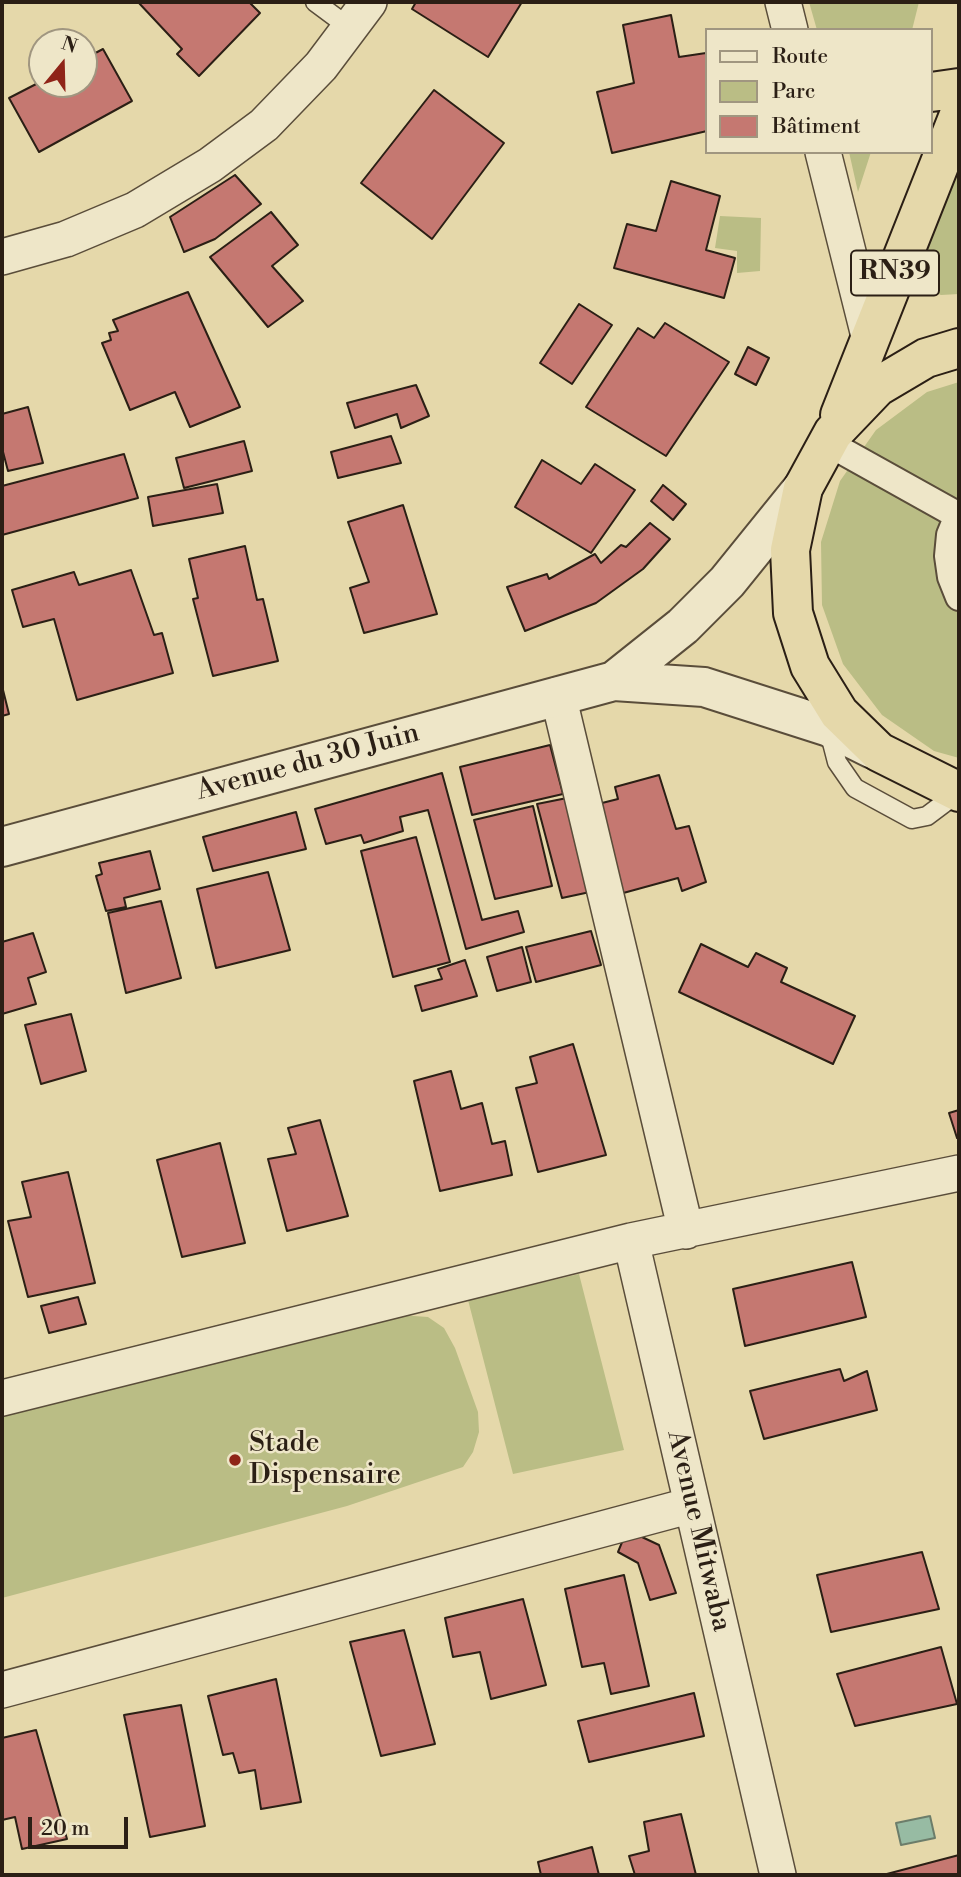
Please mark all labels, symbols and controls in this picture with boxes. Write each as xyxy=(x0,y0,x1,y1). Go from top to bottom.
north arrow xyxy=(28,28,98,98)
legend xyxy=(706,28,933,154)
text: N xyxy=(58,31,80,59)
text: Route xyxy=(772,44,828,70)
text: Parc xyxy=(772,79,815,105)
text: Bâtiment xyxy=(772,114,861,140)
road number: RN39 xyxy=(851,250,939,296)
street label: Avenue du 30 Juin xyxy=(193,717,423,809)
place label: Stade Dispensaire xyxy=(249,1427,401,1493)
street label: Avenue Mitwaba xyxy=(659,1427,737,1635)
marker: Stade Dispensaire xyxy=(227,1452,243,1468)
scale bar xyxy=(32,1804,131,1848)
text: 20 m xyxy=(41,1816,90,1842)

